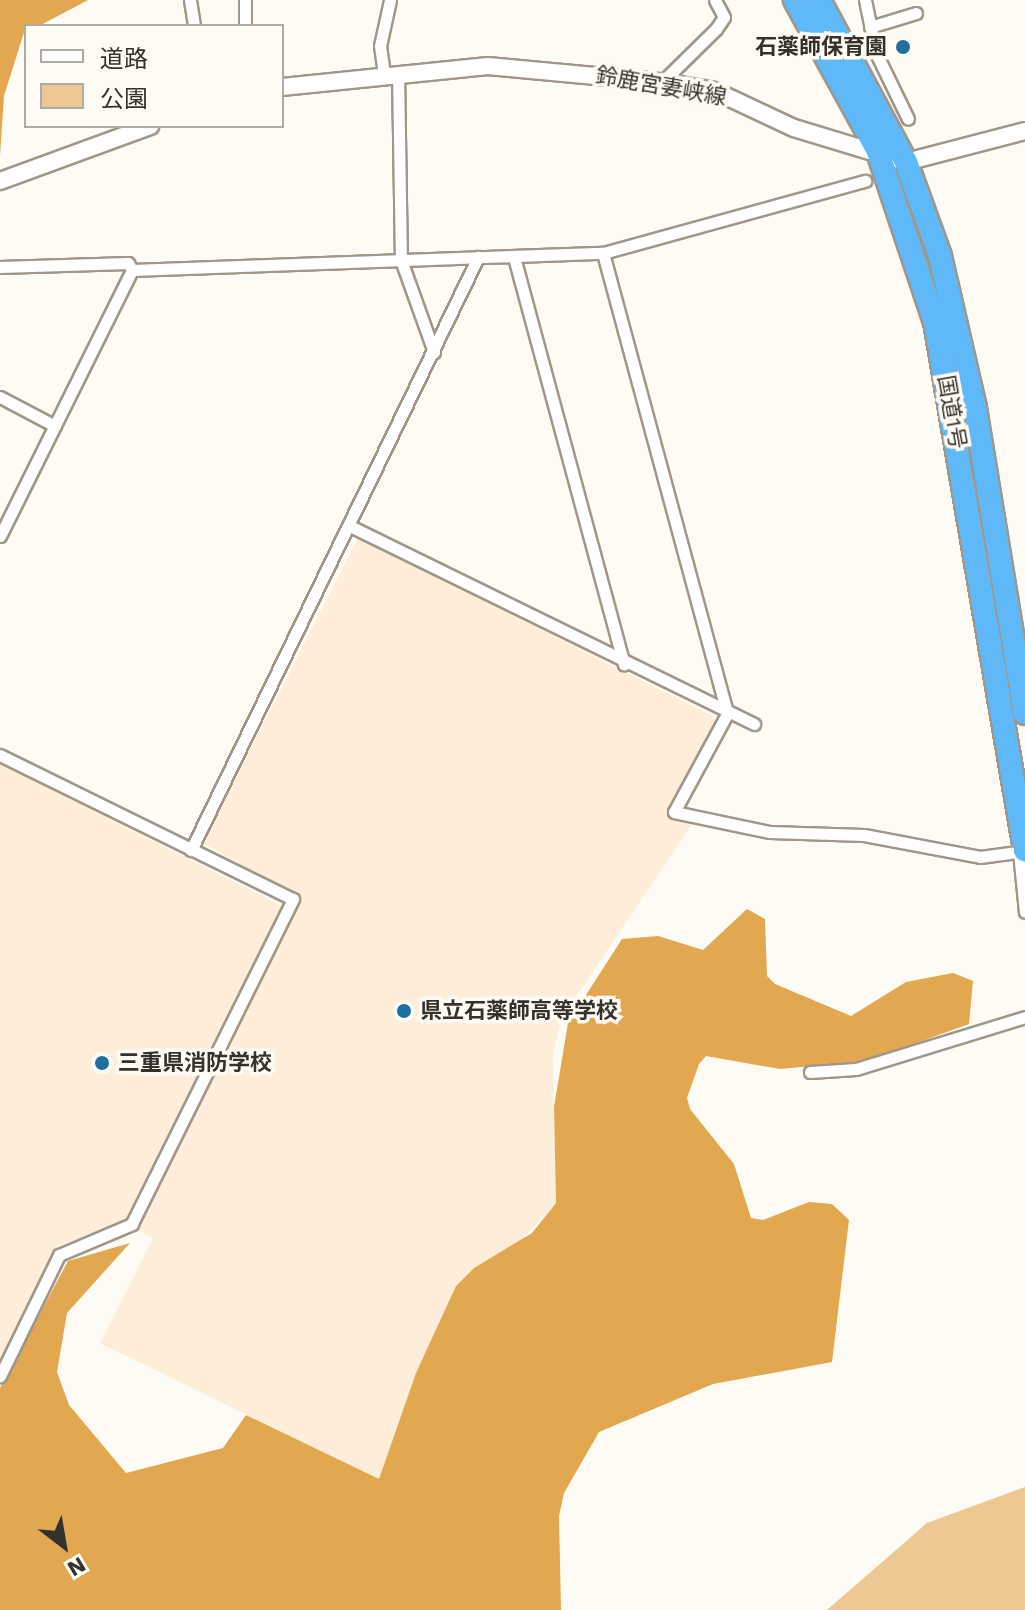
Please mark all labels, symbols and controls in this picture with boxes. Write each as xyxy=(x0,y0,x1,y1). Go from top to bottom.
legend xyxy=(24,24,284,128)
place label: 石薬師保育園 xyxy=(755,34,887,60)
marker: 石薬師保育園 xyxy=(894,38,912,56)
text: 道路 xyxy=(100,45,148,73)
street label: 鈴鹿宮妻峡線 xyxy=(594,62,728,110)
text: 公園 xyxy=(100,85,148,113)
street label: 国道1号 xyxy=(933,373,971,451)
place label: 県立石薬師高等学校 xyxy=(420,998,618,1024)
marker: 県立石薬師高等学校 xyxy=(395,1002,413,1020)
place label: 三重県消防学校 xyxy=(118,1050,272,1076)
marker: 三重県消防学校 xyxy=(93,1054,111,1072)
north arrow xyxy=(24,1506,104,1586)
text: N xyxy=(63,1552,90,1582)

